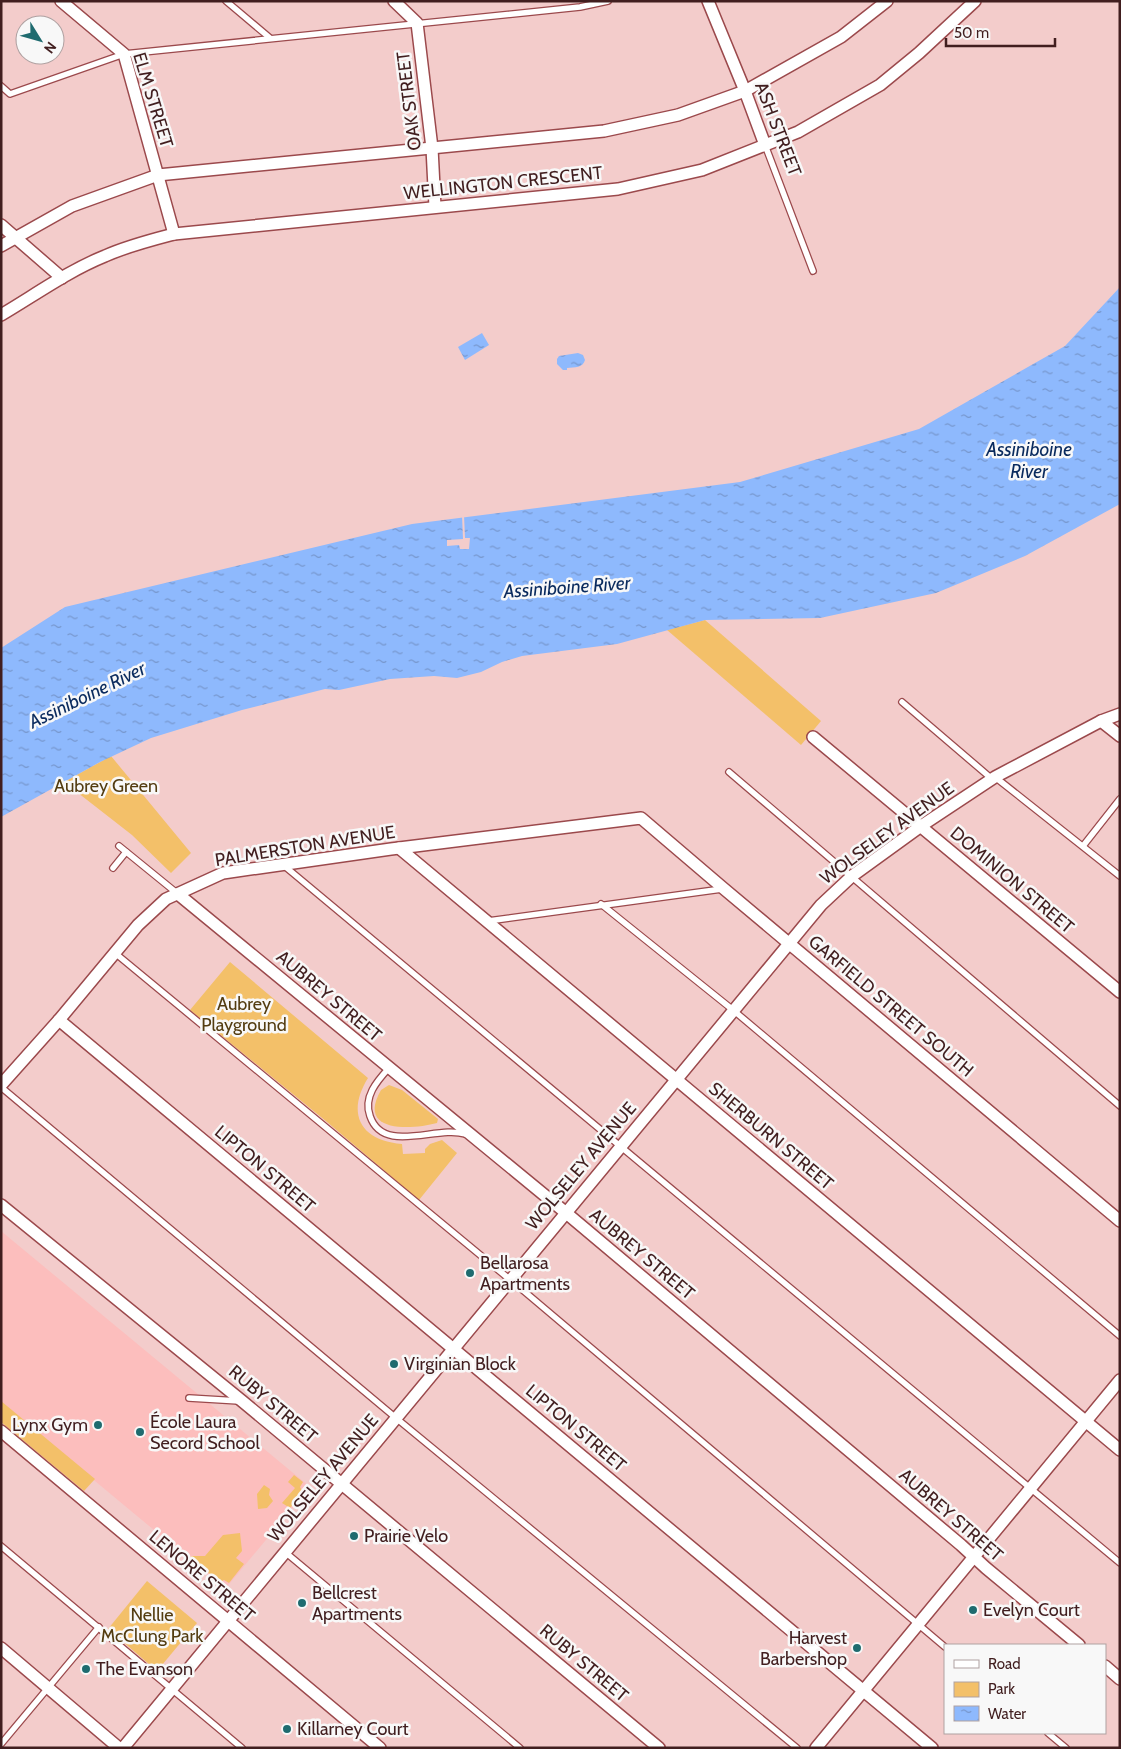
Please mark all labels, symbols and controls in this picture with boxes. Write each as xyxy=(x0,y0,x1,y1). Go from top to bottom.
north arrow xyxy=(15,15,65,65)
scale bar xyxy=(946,15,1055,47)
text: 50 m xyxy=(954,24,989,42)
text: N xyxy=(40,38,61,57)
street label: ELM STREET xyxy=(128,50,178,151)
street label: OAK STREET xyxy=(392,50,426,152)
street label: ASH STREET xyxy=(750,79,806,179)
street label: WELLINGTON CRESCENT xyxy=(402,162,604,204)
water label: Assiniboine River xyxy=(985,438,1072,483)
water label: Assiniboine River xyxy=(502,571,632,603)
water label: Assiniboine River xyxy=(24,656,150,734)
park label: Aubrey Green xyxy=(54,775,158,797)
street label: WOLSELEY AVENUE xyxy=(816,777,958,889)
street label: PALMERSTON AVENUE xyxy=(213,821,397,871)
street label: DOMINION STREET xyxy=(946,822,1078,938)
street label: GARFIELD STREET SOUTH xyxy=(804,931,978,1081)
street label: AUBREY STREET xyxy=(272,946,386,1047)
park label: Aubrey Playground xyxy=(201,993,287,1036)
street label: SHERBURN STREET xyxy=(704,1077,838,1195)
street label: WOLSELEY AVENUE xyxy=(521,1097,641,1234)
street label: LIPTON STREET xyxy=(210,1121,320,1218)
street label: AUBREY STREET xyxy=(585,1204,699,1305)
place label: Bellarosa Apartments xyxy=(480,1252,570,1295)
marker: Bellarosa Apartments xyxy=(464,1267,476,1279)
place label: Virginian Block xyxy=(404,1353,517,1375)
marker: Virginian Block xyxy=(388,1358,400,1370)
street label: RUBY STREET xyxy=(224,1361,322,1448)
street label: LIPTON STREET xyxy=(521,1380,631,1477)
street label: WOLSELEY AVENUE xyxy=(263,1409,383,1546)
place label: École Laura Secord School xyxy=(150,1411,260,1454)
place label: Lynx Gym xyxy=(12,1414,88,1436)
marker: Lynx Gym xyxy=(92,1419,104,1431)
marker: École Laura Secord School xyxy=(134,1426,146,1438)
street label: AUBREY STREET xyxy=(895,1464,1008,1566)
place label: Prairie Velo xyxy=(364,1525,448,1547)
street label: LENORE STREET xyxy=(145,1526,260,1627)
marker: Prairie Velo xyxy=(348,1530,360,1542)
place label: Bellcrest Apartments xyxy=(312,1582,402,1625)
marker: Bellcrest Apartments xyxy=(296,1597,308,1609)
place label: Evelyn Court xyxy=(983,1599,1080,1621)
park label: Nellie McClung Park xyxy=(101,1604,204,1647)
marker: Evelyn Court xyxy=(967,1604,979,1616)
street label: RUBY STREET xyxy=(535,1620,633,1707)
place label: Harvest Barbershop xyxy=(760,1627,847,1670)
marker: Harvest Barbershop xyxy=(851,1642,863,1654)
legend xyxy=(944,1644,1106,1734)
text: Road xyxy=(988,1655,1021,1673)
place label: The Evanson xyxy=(96,1658,193,1680)
marker: The Evanson xyxy=(80,1663,92,1675)
text: Park xyxy=(988,1680,1015,1698)
text: Water xyxy=(988,1705,1026,1723)
place label: Killarney Court xyxy=(297,1718,409,1740)
marker: Killarney Court xyxy=(281,1723,293,1735)

